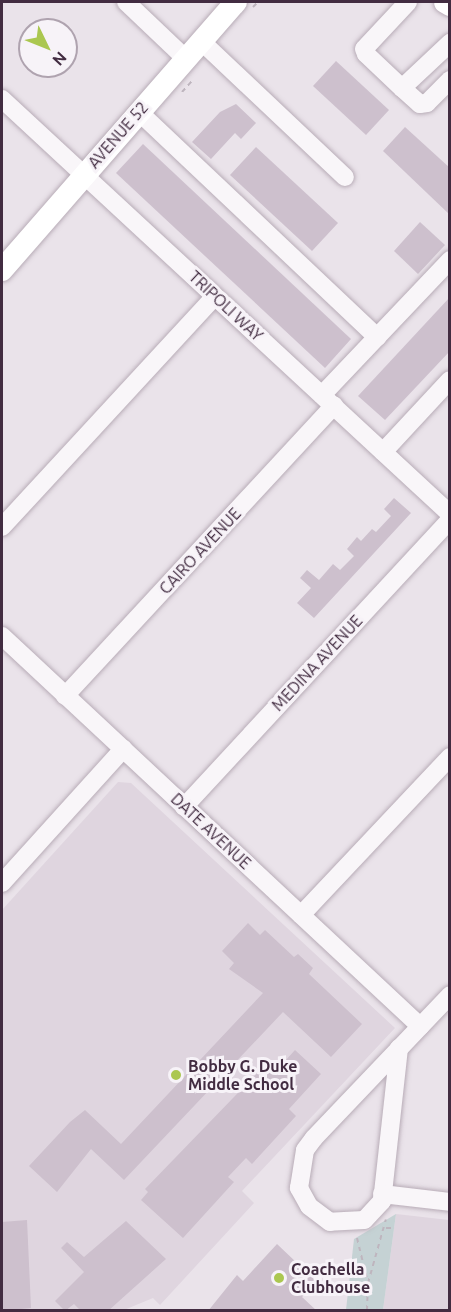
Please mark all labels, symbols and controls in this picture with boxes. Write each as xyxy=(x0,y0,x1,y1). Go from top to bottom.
north arrow xyxy=(18,18,78,78)
text: N xyxy=(49,48,70,69)
street label: AVENUE 52 xyxy=(84,98,152,172)
street label: TRIPOLI WAY xyxy=(185,267,267,345)
street label: CAIRO AVENUE xyxy=(155,504,245,598)
street label: MEDINA AVENUE xyxy=(268,611,366,715)
street label: DATE AVENUE xyxy=(167,789,255,873)
place label: Bobby G. Duke Middle School xyxy=(188,1056,297,1094)
marker: Bobby G. Duke Middle School xyxy=(169,1068,183,1082)
place label: Coachella Clubhouse xyxy=(291,1259,370,1297)
marker: Coachella Clubhouse xyxy=(272,1271,286,1285)

